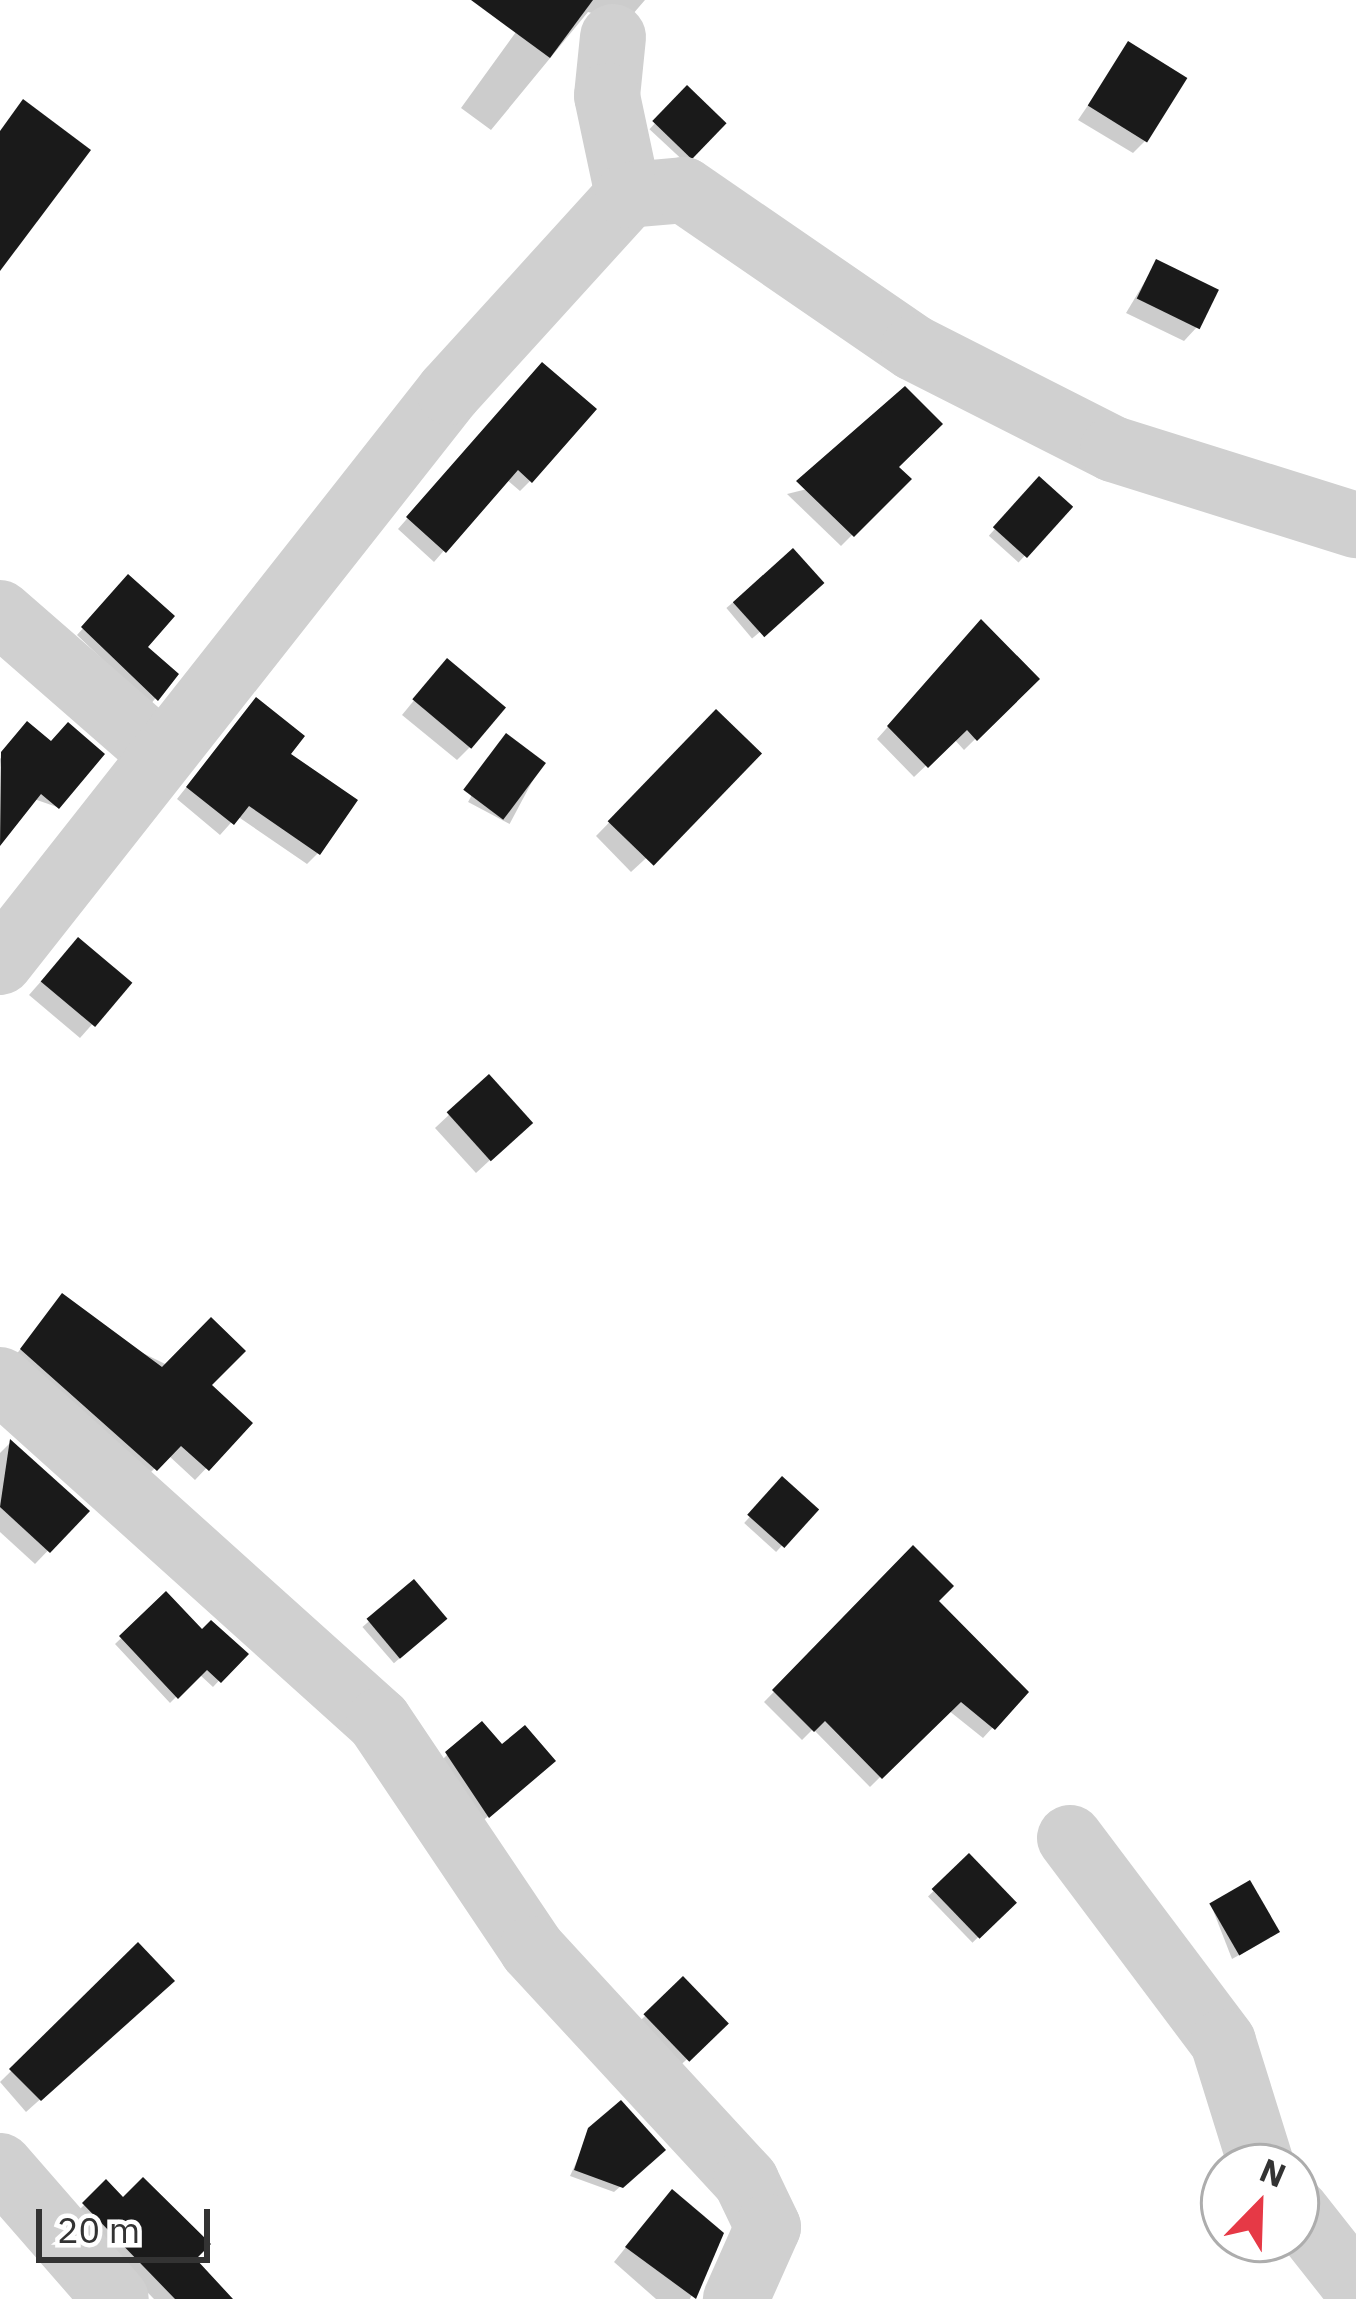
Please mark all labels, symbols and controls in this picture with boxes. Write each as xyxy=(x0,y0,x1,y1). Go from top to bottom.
north arrow xyxy=(1200,2143,1320,2263)
text: N xyxy=(1254,2148,1292,2197)
scale bar xyxy=(42,2185,216,2259)
text: 20 m xyxy=(57,2206,140,2253)

